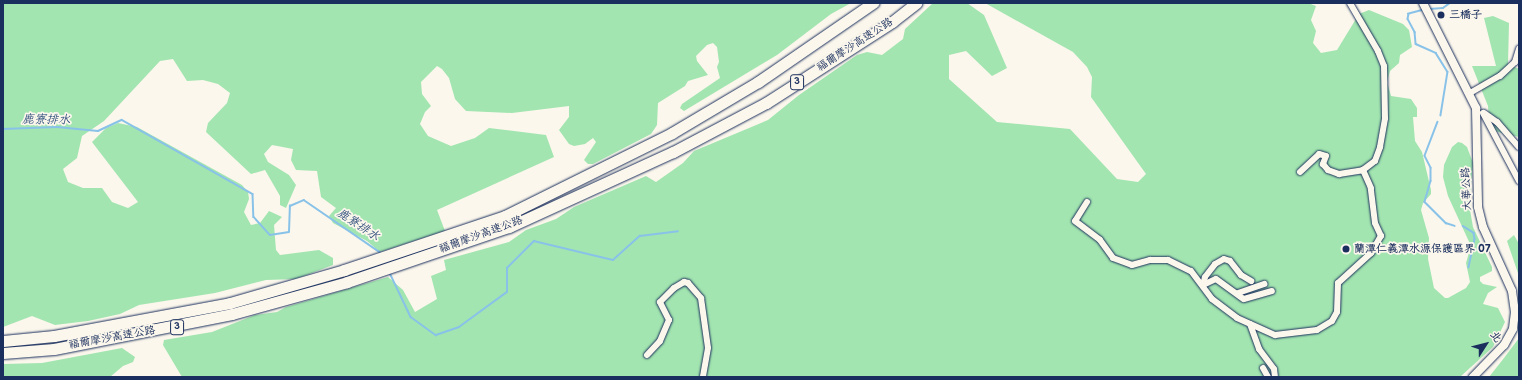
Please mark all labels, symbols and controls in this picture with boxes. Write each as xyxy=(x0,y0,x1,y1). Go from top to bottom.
place label: 三橋子 xyxy=(1449,8,1482,22)
marker: 三橋子 xyxy=(1436,10,1446,20)
street label: 福爾摩沙高速公路 xyxy=(815,16,895,74)
road number: 3 xyxy=(790,74,804,90)
water label: 鹿寮排水 xyxy=(22,112,70,128)
street label: 大華公路 xyxy=(1459,167,1475,211)
water label: 鹿寮排水 xyxy=(334,206,382,244)
street label: 福爾摩沙高速公路 xyxy=(437,214,525,256)
place label: 蘭潭仁義潭水源保護區界 07 xyxy=(1354,242,1491,256)
marker: 蘭潭仁義潭水源保護區界 07 xyxy=(1341,244,1351,254)
road number: 3 xyxy=(170,319,184,335)
street label: 福爾摩沙高速公路 xyxy=(68,324,156,352)
north arrow xyxy=(1466,324,1506,364)
text: 北 xyxy=(1488,328,1505,345)

